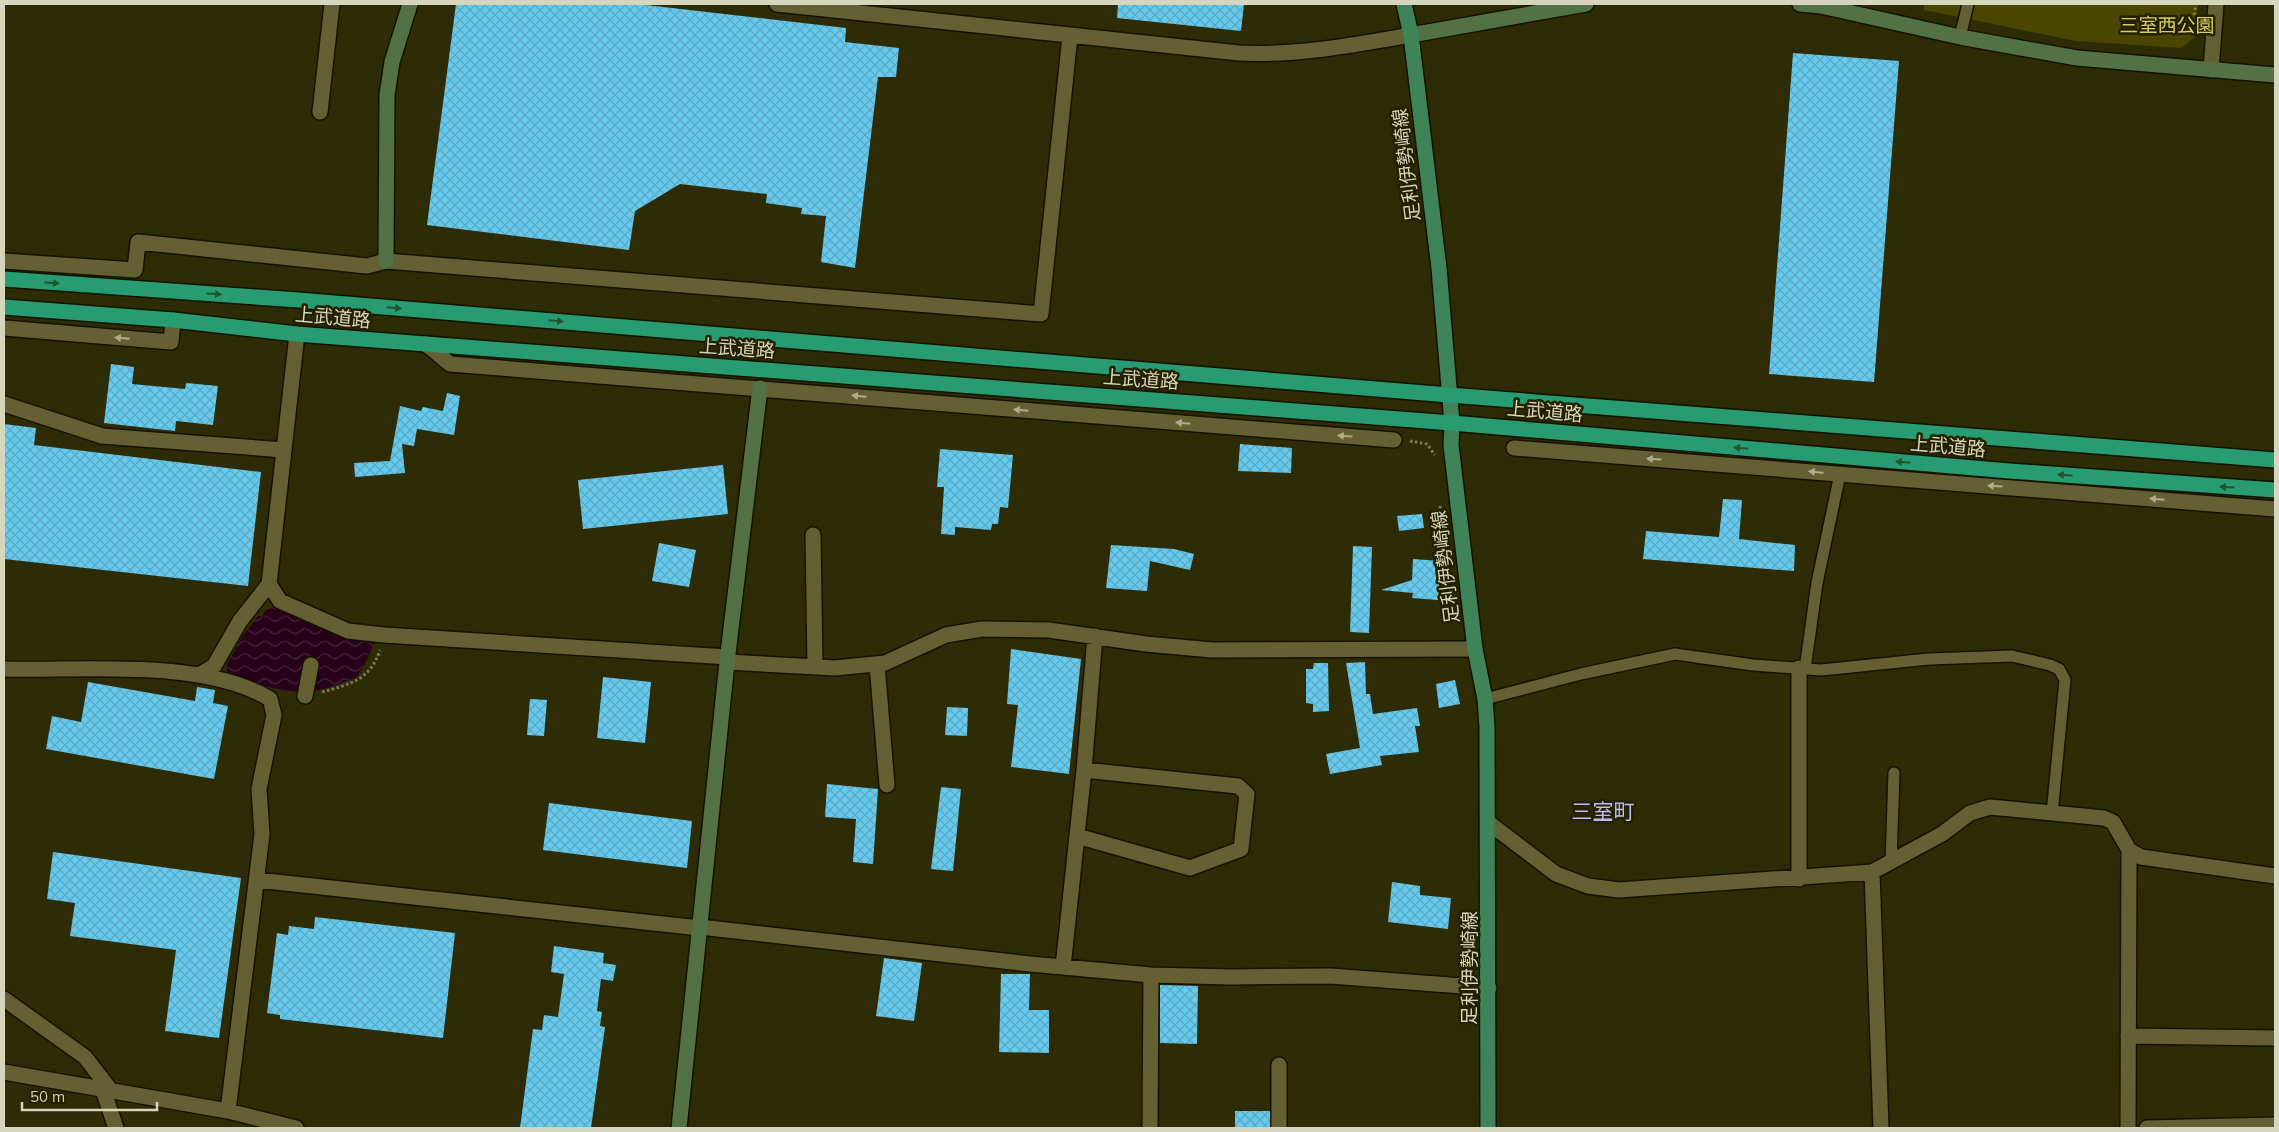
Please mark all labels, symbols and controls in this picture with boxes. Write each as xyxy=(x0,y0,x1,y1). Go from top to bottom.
park label: 三室西公園 xyxy=(2119,13,2215,37)
street label: 足利伊勢崎線 xyxy=(1387,107,1425,223)
one-way arrow xyxy=(45,279,61,287)
one-way arrow xyxy=(207,291,223,299)
street label: 上武道路 xyxy=(294,302,372,332)
one-way arrow xyxy=(386,304,402,312)
one-way arrow xyxy=(548,318,564,326)
street label: 上武道路 xyxy=(698,333,776,363)
one-way arrow xyxy=(114,334,130,342)
street label: 上武道路 xyxy=(1102,364,1180,394)
one-way arrow xyxy=(851,392,867,400)
street label: 上武道路 xyxy=(1506,396,1584,426)
one-way arrow xyxy=(1013,405,1029,413)
one-way arrow xyxy=(1175,419,1191,427)
street label: 上武道路 xyxy=(1909,431,1987,461)
one-way arrow xyxy=(1337,432,1353,440)
one-way arrow xyxy=(1732,444,1748,452)
one-way arrow xyxy=(1645,454,1661,462)
one-way arrow xyxy=(1894,457,1910,465)
one-way arrow xyxy=(1807,467,1823,475)
one-way arrow xyxy=(2056,470,2072,478)
one-way arrow xyxy=(1987,481,2003,489)
one-way arrow xyxy=(2218,482,2234,490)
one-way arrow xyxy=(2149,494,2165,502)
street label: 足利伊勢崎線 xyxy=(1426,509,1464,625)
district label: 三室町 xyxy=(1572,798,1635,824)
street label: 足利伊勢崎線 xyxy=(1457,911,1481,1025)
scale bar xyxy=(22,1080,158,1112)
text: 50 m xyxy=(30,1087,65,1106)

